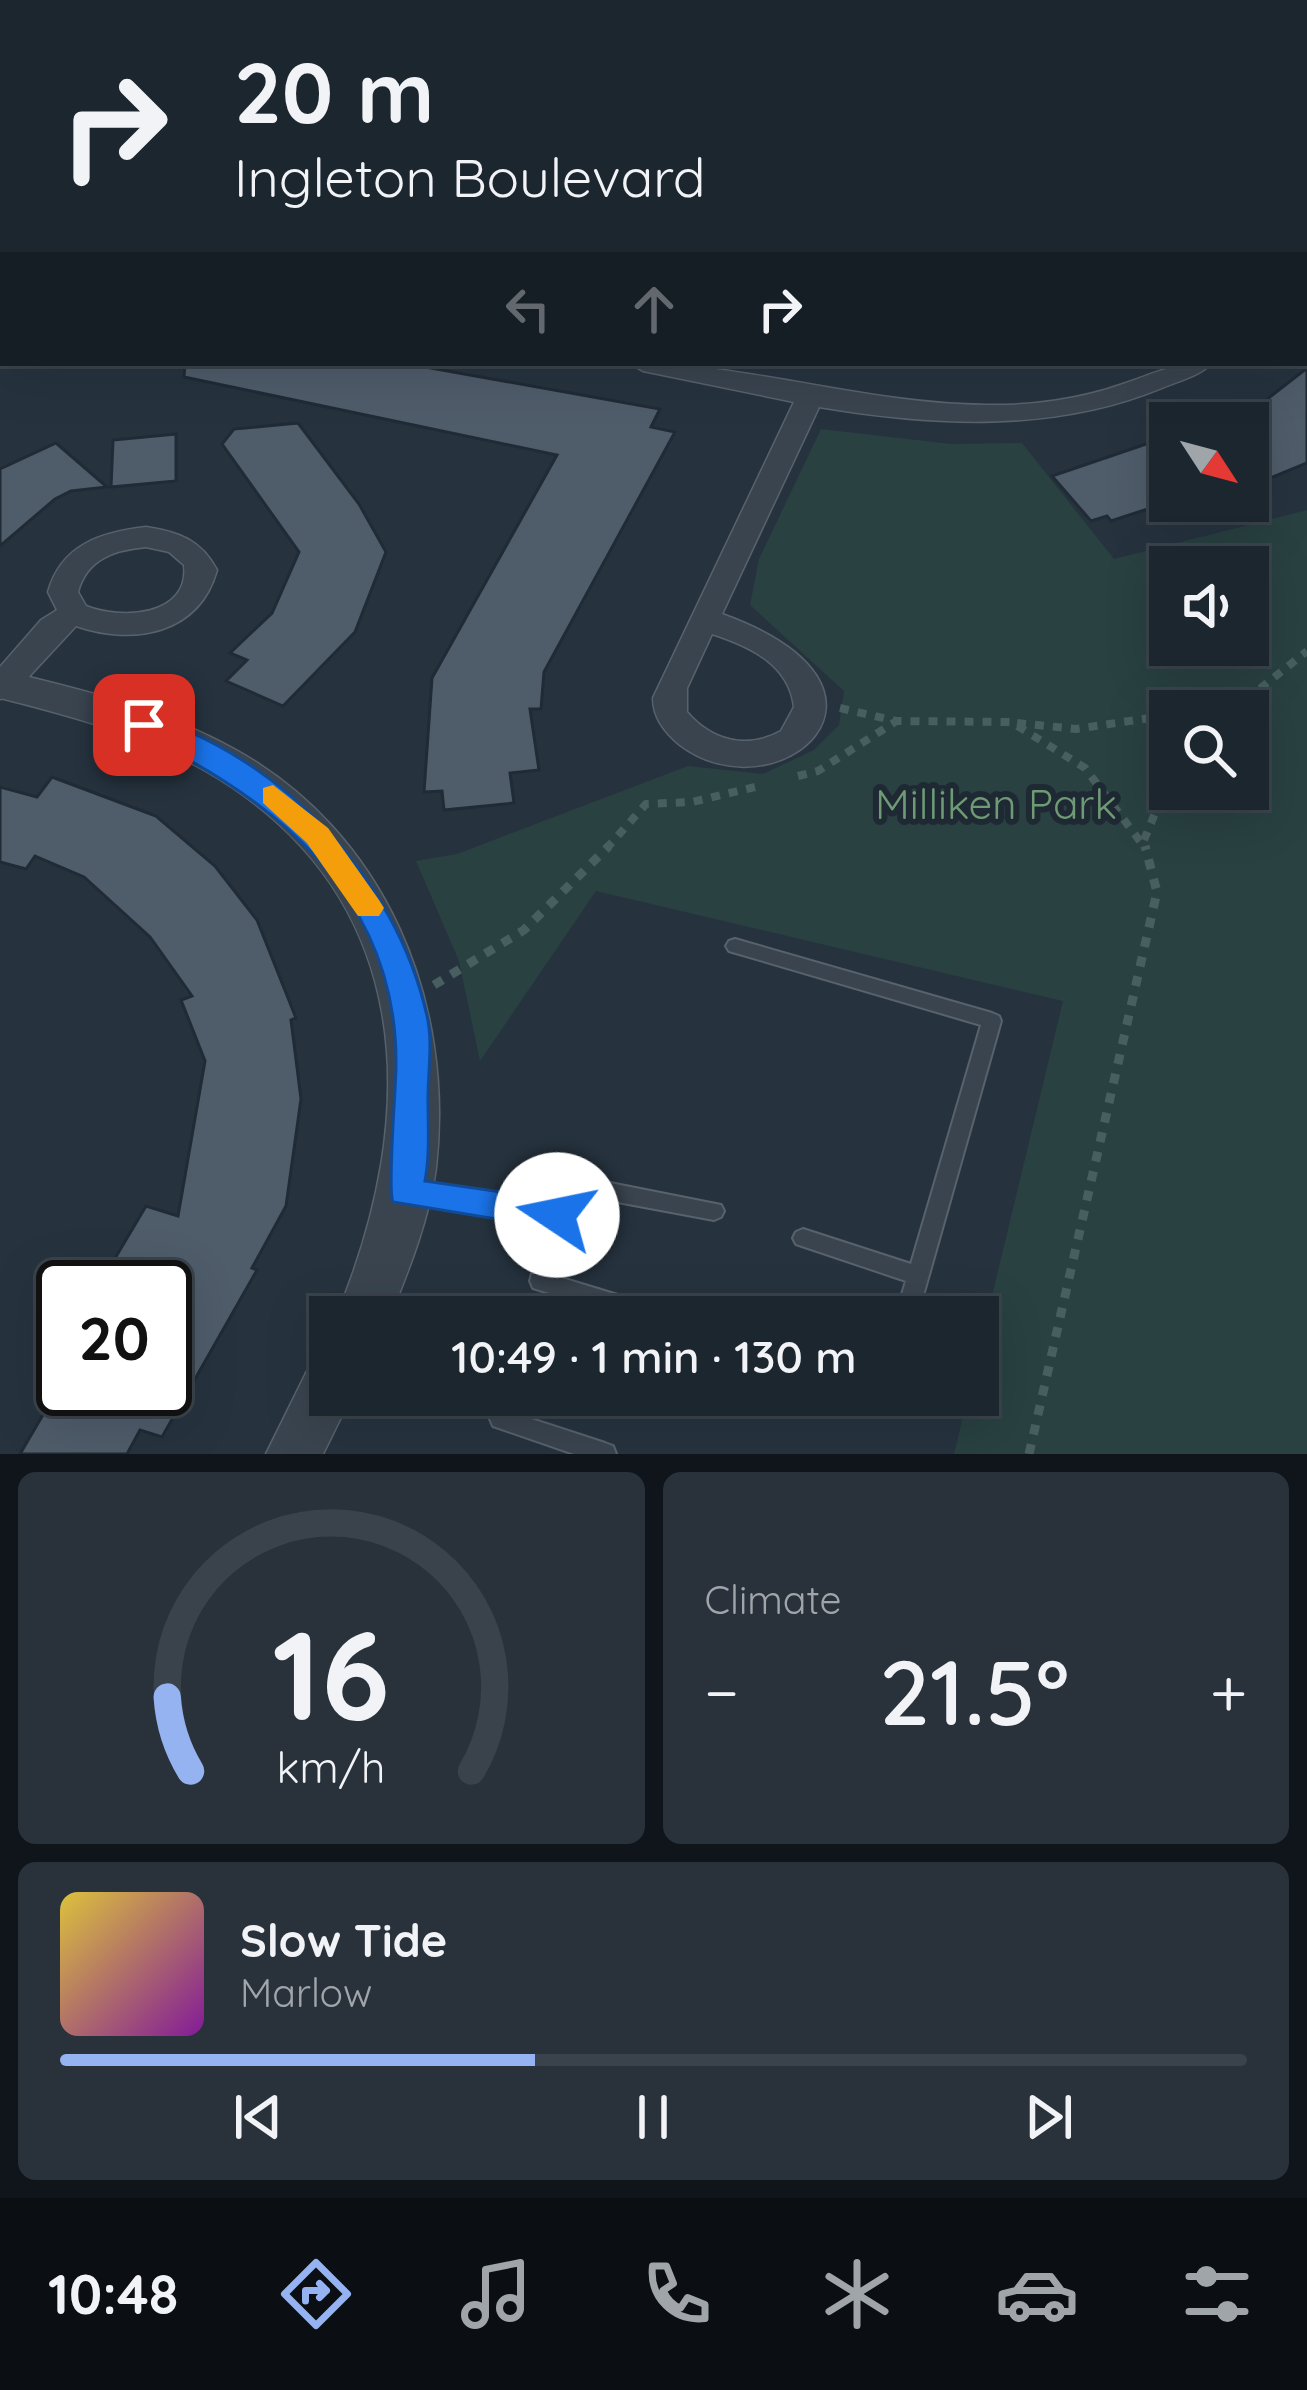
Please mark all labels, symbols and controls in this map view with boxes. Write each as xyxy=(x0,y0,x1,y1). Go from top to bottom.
text: 20 m xyxy=(234,39,434,144)
icon: right xyxy=(36,48,192,204)
text: Ingleton Boulevard xyxy=(234,143,705,211)
icon: left xyxy=(495,276,561,342)
icon: ahead xyxy=(621,276,687,342)
icon: right xyxy=(747,276,813,342)
north arrow xyxy=(1149,402,1269,522)
map controls xyxy=(1149,402,1269,810)
button: sound xyxy=(1149,546,1269,666)
pin xyxy=(93,674,195,776)
button: search xyxy=(1149,690,1269,810)
icon: arrive xyxy=(111,692,177,758)
park label: Milliken Park xyxy=(875,777,1117,830)
position arrow xyxy=(494,1152,620,1278)
speed limit sign: 20 xyxy=(36,1260,192,1416)
text: 10:49 · 1 min · 130 m xyxy=(451,1328,857,1384)
text: Climate xyxy=(705,1575,842,1624)
text: 16 xyxy=(272,1595,390,1751)
text: 21.5° xyxy=(879,1635,1069,1748)
text: − xyxy=(705,1650,739,1733)
text: + xyxy=(1210,1650,1247,1733)
text: km/h xyxy=(277,1740,386,1794)
text: Slow Tide xyxy=(240,1912,447,1968)
text: Marlow xyxy=(240,1968,372,2017)
icon: previous xyxy=(225,2084,291,2150)
icon: pause xyxy=(620,2084,686,2150)
icon: next xyxy=(1016,2084,1082,2150)
icon: directions xyxy=(274,2252,358,2336)
icon: music xyxy=(454,2252,538,2336)
icon: phone xyxy=(635,2252,719,2336)
icon: climate xyxy=(815,2252,899,2336)
icon: car xyxy=(995,2252,1079,2336)
icon: filters xyxy=(1175,2252,1259,2336)
text: 10:48 xyxy=(48,2260,178,2328)

